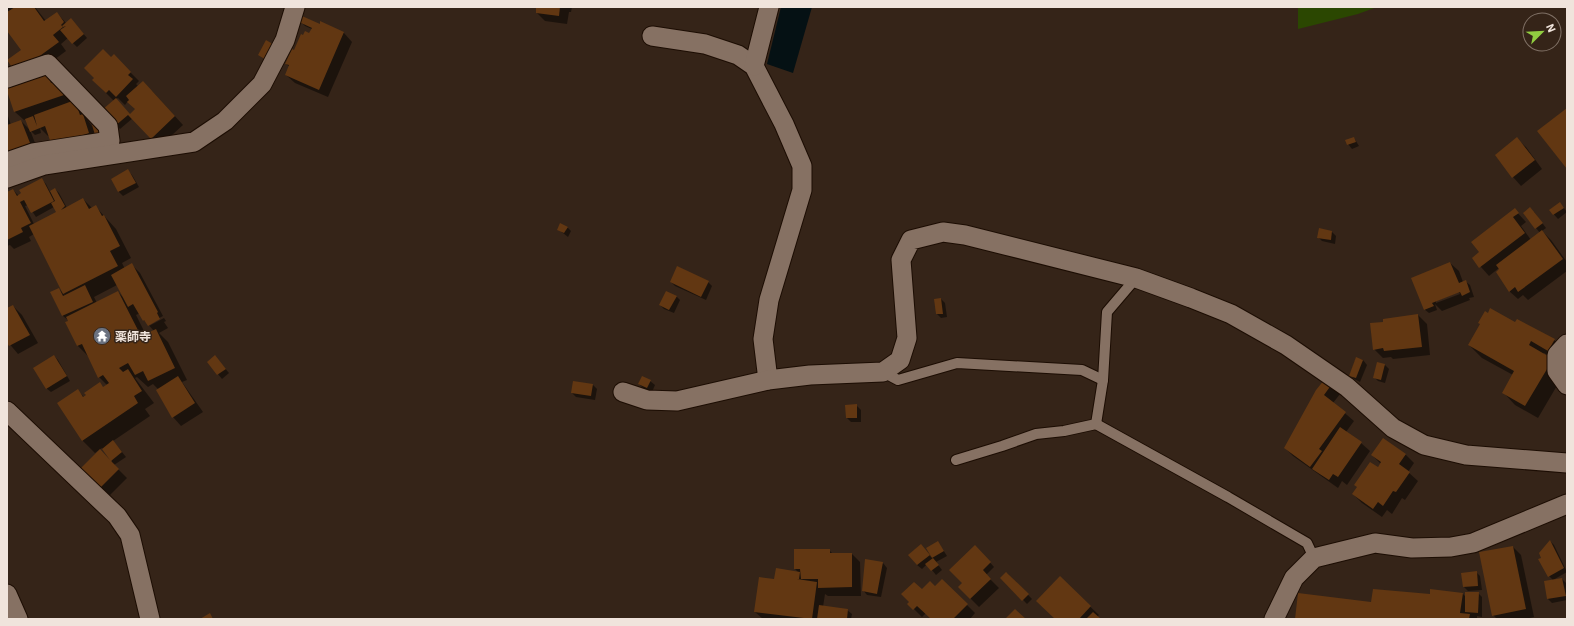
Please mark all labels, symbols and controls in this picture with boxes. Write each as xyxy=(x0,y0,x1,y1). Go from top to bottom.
north arrow xyxy=(1522,12,1562,52)
text: N xyxy=(1543,21,1559,34)
temple icon: 薬師寺 xyxy=(92,326,112,346)
place label: 薬師寺 xyxy=(115,329,151,344)

